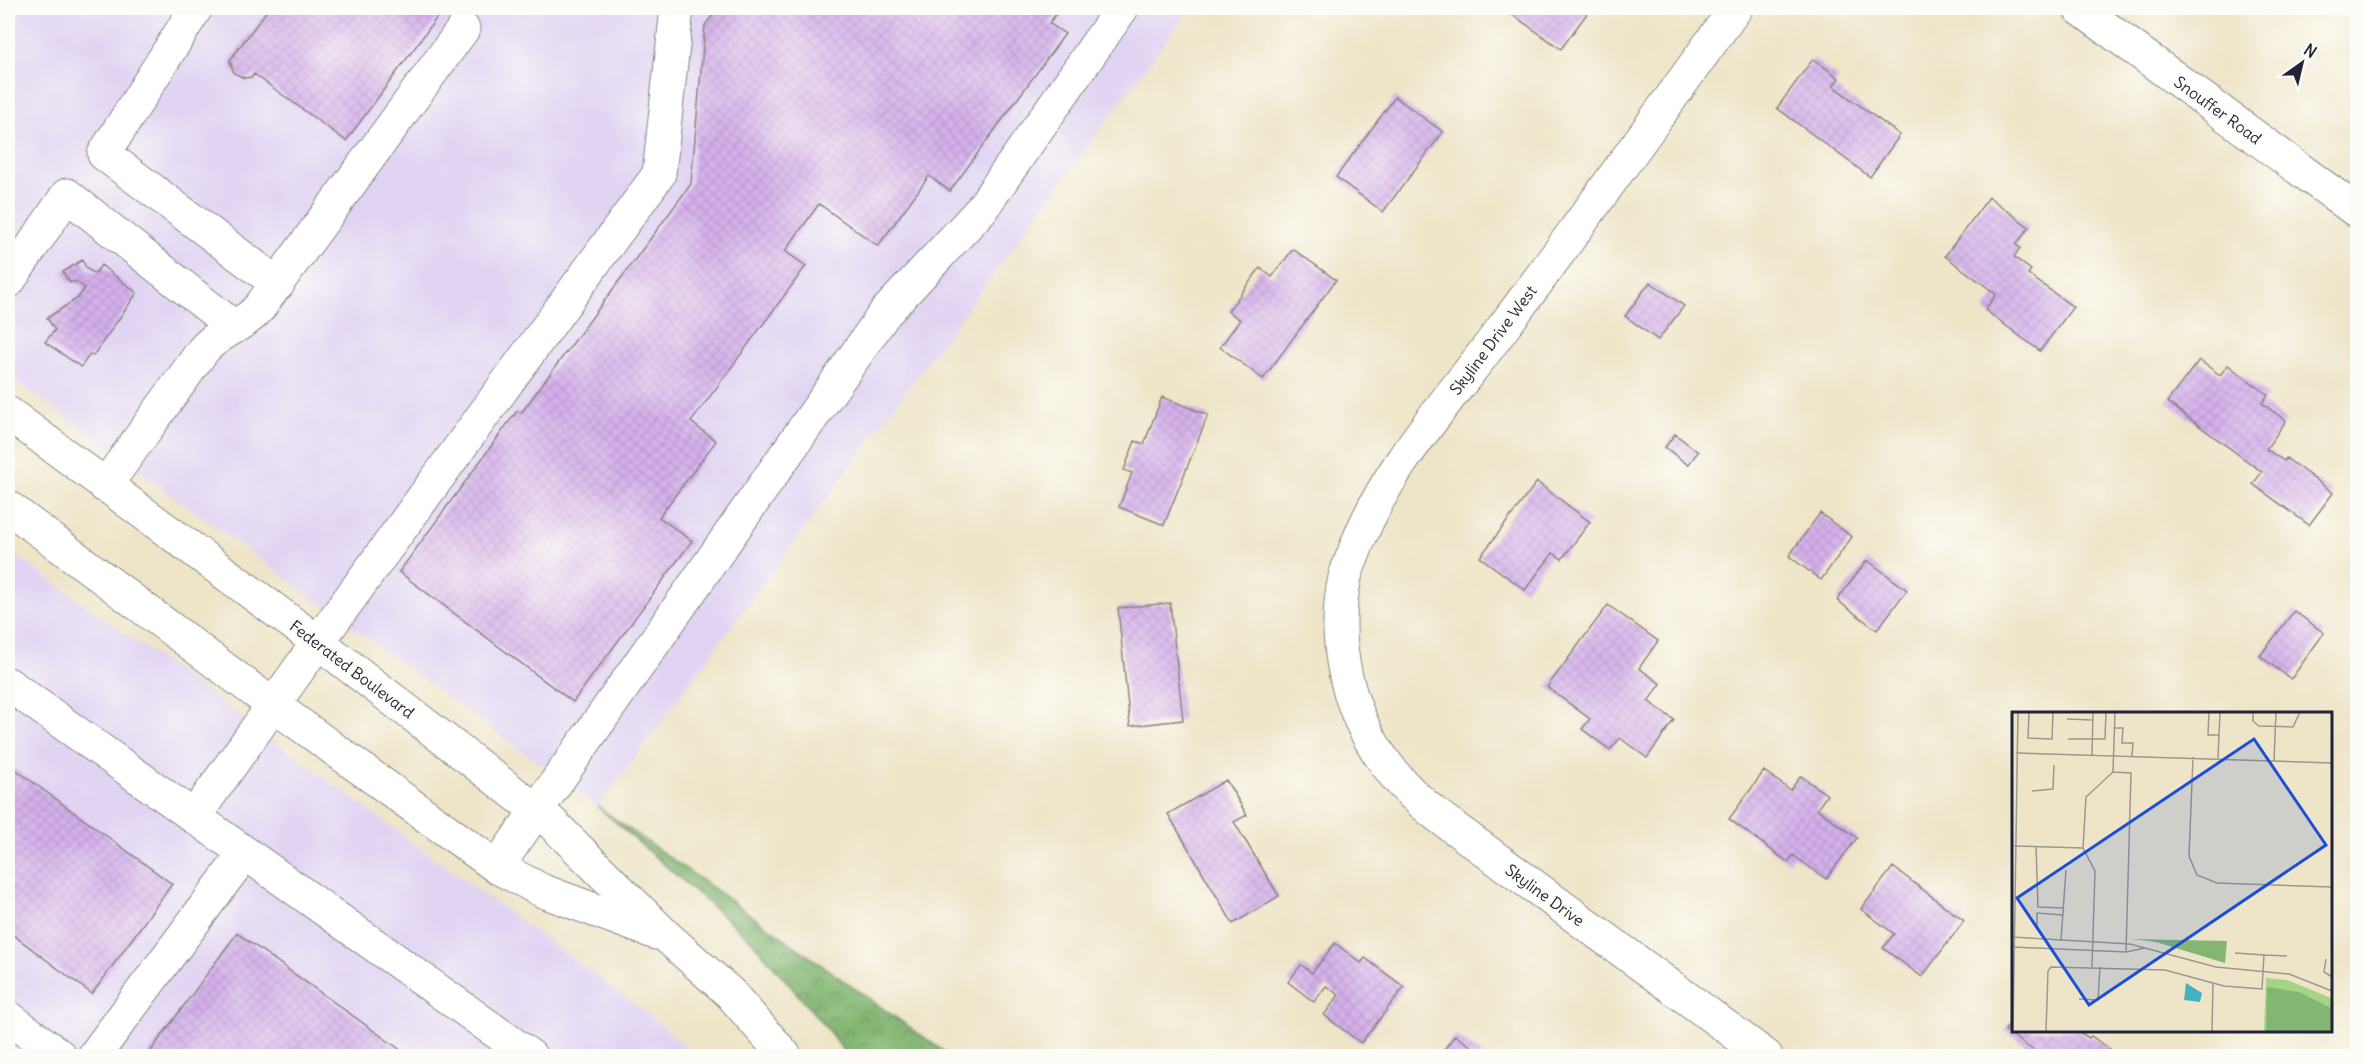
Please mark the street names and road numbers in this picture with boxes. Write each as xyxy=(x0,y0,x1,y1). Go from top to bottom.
street label: Snouffer Road xyxy=(2170,72,2266,148)
street label: Skyline Drive West xyxy=(1445,281,1541,399)
street label: Federated Boulevard xyxy=(286,616,418,722)
street label: Skyline Drive xyxy=(1502,860,1588,930)

